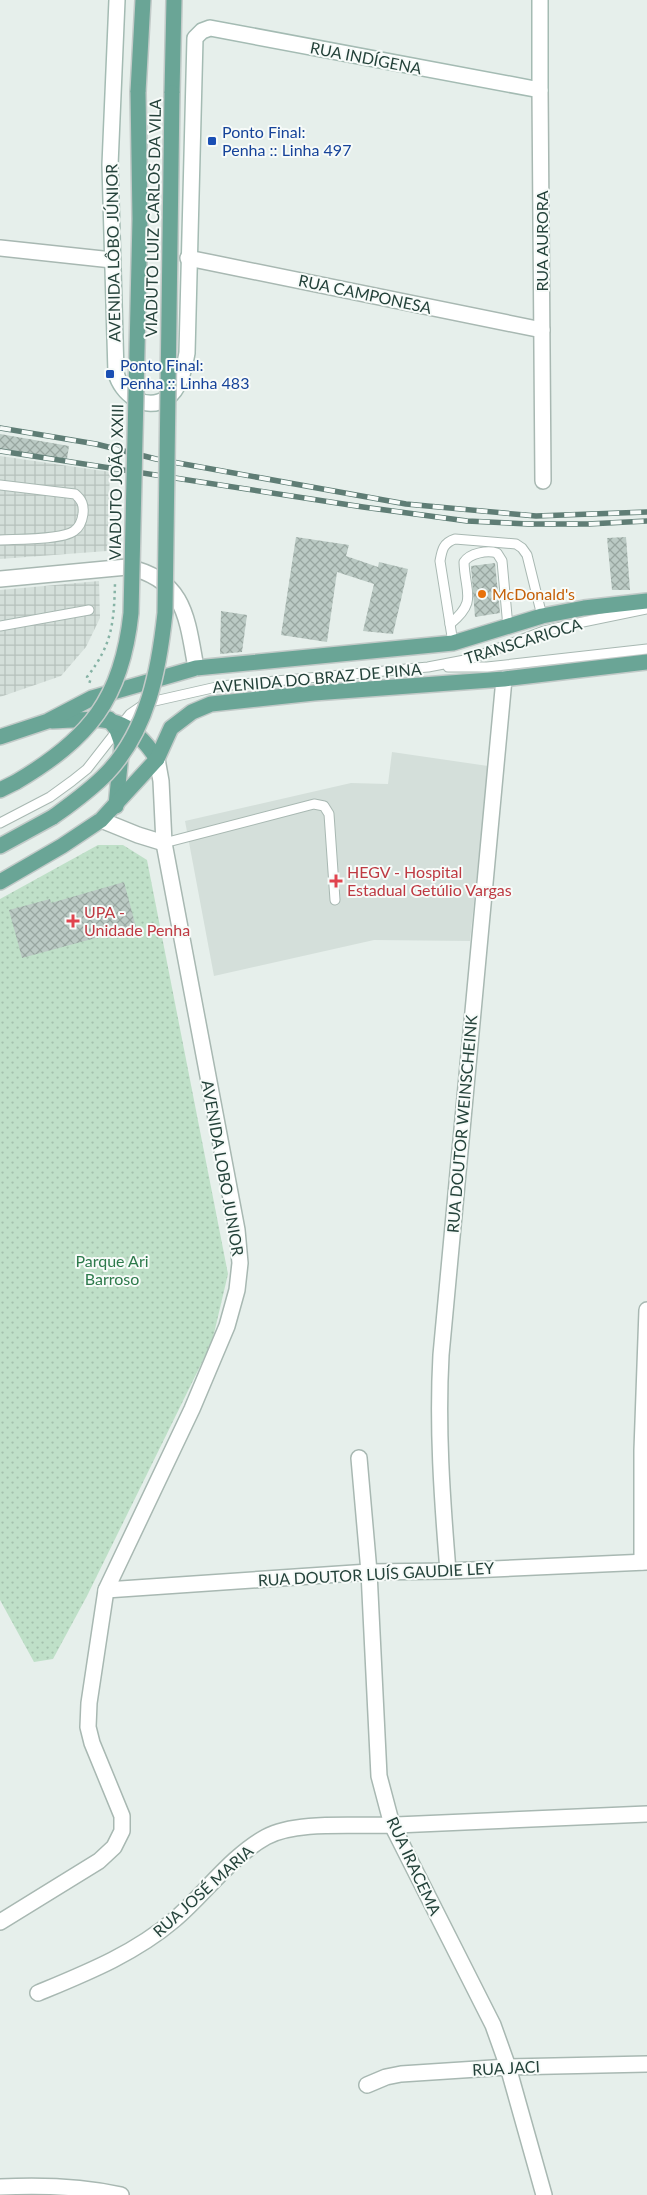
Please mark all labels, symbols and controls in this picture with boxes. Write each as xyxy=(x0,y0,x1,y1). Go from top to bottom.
street label: RUA INDÍGENA xyxy=(309,37,424,78)
street label: VIADUTO LUIZ CARLOS DA VILA xyxy=(141,98,164,337)
place label: Ponto Final: Penha :: Linha 497 xyxy=(222,122,351,159)
marker: Ponto Final: Penha :: Linha 497 xyxy=(206,135,218,147)
street label: AVENIDA LÔBO JÚNIOR xyxy=(101,164,124,342)
street label: RUA AURORA xyxy=(532,190,551,292)
street label: RUA CAMPONESA xyxy=(297,270,433,317)
place label: Ponto Final: Penha :: Linha 483 xyxy=(120,355,249,392)
marker: Ponto Final: Penha :: Linha 483 xyxy=(104,368,116,380)
street label: VIADUTO JOÃO XXIII xyxy=(105,404,126,560)
place label: McDonald's xyxy=(492,584,575,603)
marker: McDonald's xyxy=(476,588,488,600)
street label: TRANSCARIOCA xyxy=(462,614,584,667)
street label: AVENIDA DO BRAZ DE PINA xyxy=(212,659,422,696)
place label: HEGV - Hospital Estadual Getúlio Vargas xyxy=(347,862,512,899)
marker: HEGV - Hospital Estadual Getúlio Vargas xyxy=(329,874,343,888)
place label: UPA - Unidade Penha xyxy=(84,902,190,939)
marker: UPA - Unidade Penha xyxy=(66,914,80,928)
street label: RUA DOUTOR WEINSCHEINK xyxy=(442,1014,481,1234)
street label: AVENIDA LOBO JUNIOR xyxy=(199,1078,248,1257)
park label: Parque Ari Barroso xyxy=(75,1251,149,1288)
street label: RUA DOUTOR LUÍS GAUDIE LEY xyxy=(257,1558,495,1589)
street label: RUA IRACEMA xyxy=(383,1814,446,1918)
street label: RUA JOSÉ MARIA xyxy=(149,1841,257,1941)
street label: RUA JACI xyxy=(472,2056,540,2079)

